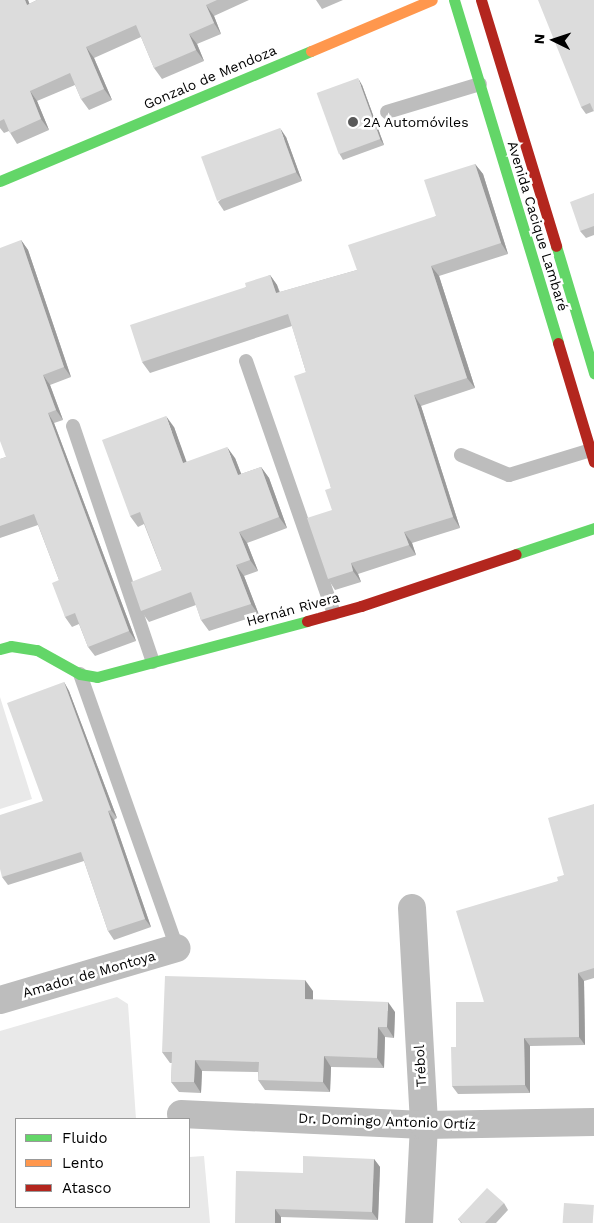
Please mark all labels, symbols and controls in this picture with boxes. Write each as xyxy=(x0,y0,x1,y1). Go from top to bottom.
north arrow xyxy=(529,15,579,65)
text: N xyxy=(531,33,547,45)
street label: Gonzalo de Mendoza xyxy=(141,41,279,113)
place label: 2A Automóviles xyxy=(363,114,470,130)
marker: 2A Automóviles xyxy=(347,116,359,128)
street label: Avenida Cacique Lambaré xyxy=(504,139,572,313)
street label: Hernán Rivera xyxy=(245,588,341,630)
street label: Amador de Montoya xyxy=(21,947,157,1001)
street label: Trébol xyxy=(410,1044,430,1088)
street label: Dr. Domingo Antonio Ortíz xyxy=(298,1109,476,1133)
legend xyxy=(15,1118,190,1208)
text: Fluido xyxy=(62,1129,107,1147)
text: Lento xyxy=(62,1154,104,1172)
text: Atasco xyxy=(62,1179,111,1197)

